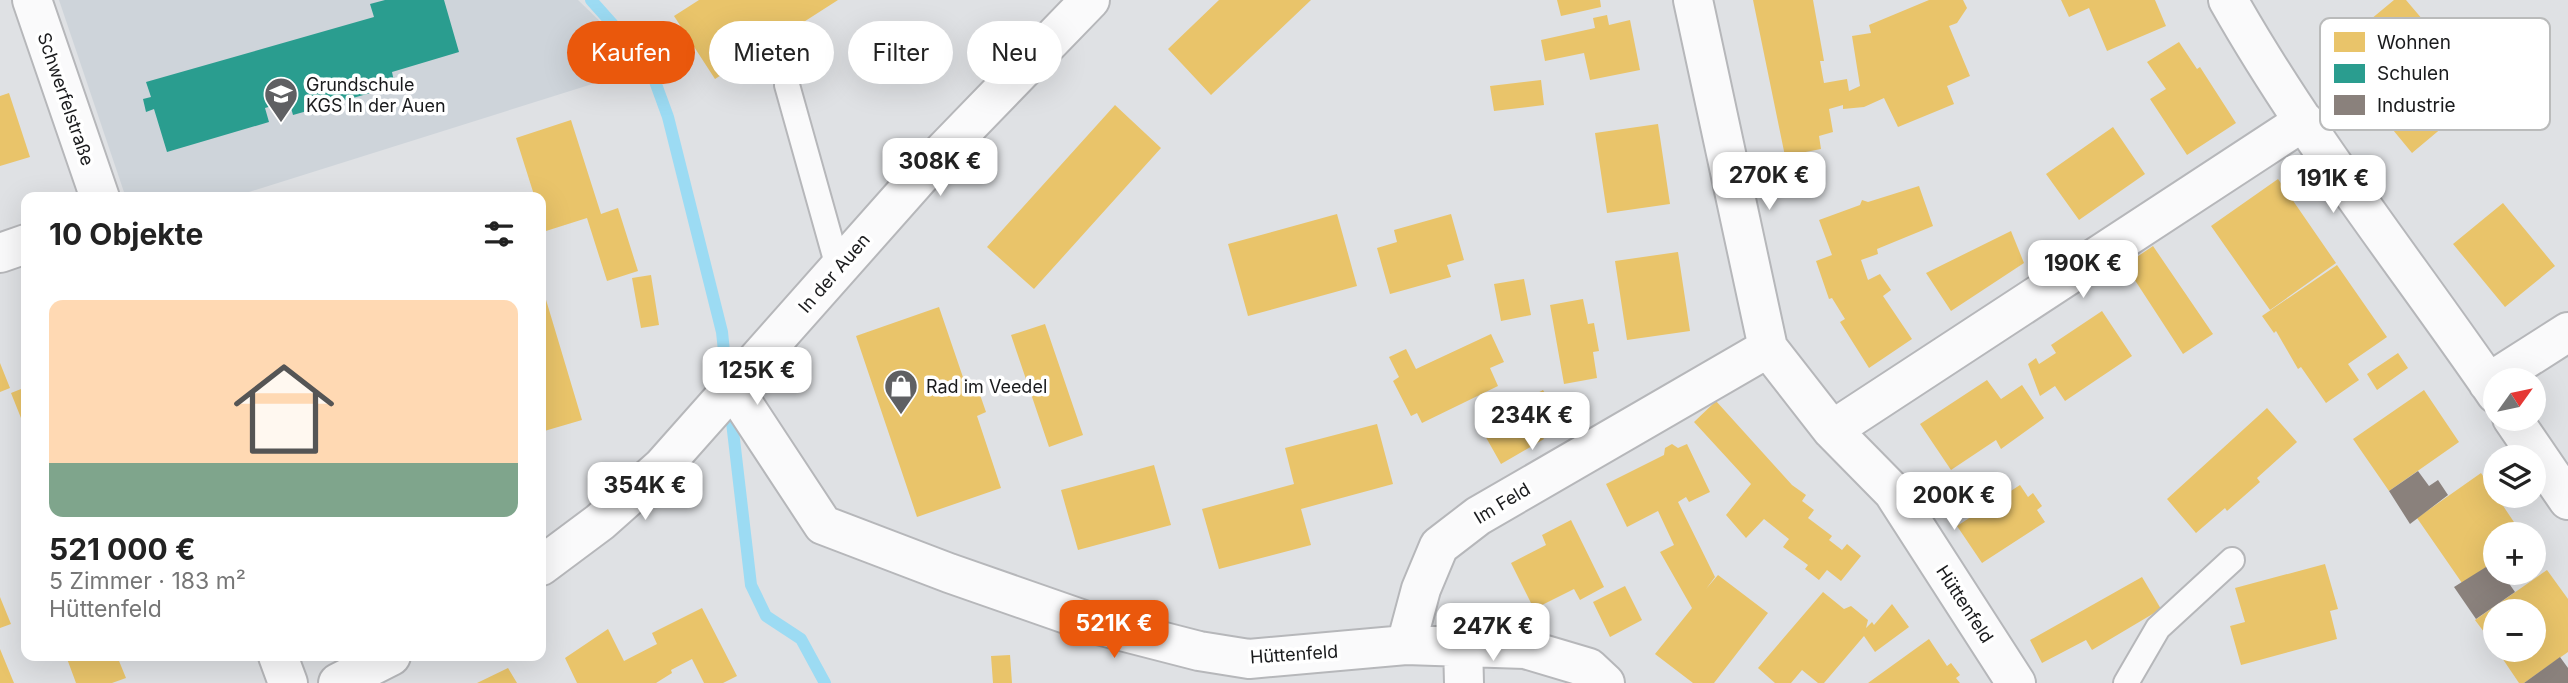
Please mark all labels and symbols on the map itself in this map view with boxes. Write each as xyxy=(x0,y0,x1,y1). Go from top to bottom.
legend xyxy=(2320,18,2550,130)
street label: Schwerfelstraße xyxy=(33,30,99,168)
text: Wohnen xyxy=(2377,31,2451,54)
text: Schulen xyxy=(2377,62,2449,85)
place label: Grundschule KGS In der Auen xyxy=(306,74,446,116)
school or university icon: Grundschule KGS In der Auen xyxy=(262,75,300,124)
text: Industrie xyxy=(2377,94,2456,117)
pin: 308K € xyxy=(883,138,997,198)
pin: 270K € xyxy=(1712,152,1826,212)
pin: 191K € xyxy=(2276,156,2390,215)
street label: In der Auen xyxy=(794,229,874,317)
pin: 190K € xyxy=(2026,240,2140,300)
pin: 125K € xyxy=(700,348,814,407)
shop icon: Rad im Veedel xyxy=(882,367,920,416)
north arrow xyxy=(2483,368,2546,430)
place label: Rad im Veedel xyxy=(926,376,1047,397)
pin: 234K € xyxy=(1475,392,1589,452)
pin: 354K € xyxy=(588,462,702,522)
pin: 200K € xyxy=(1897,472,2011,532)
street label: Im Feld xyxy=(1470,478,1534,528)
street label: Hüttenfeld xyxy=(1932,561,1998,647)
pin: 521K € xyxy=(1057,600,1171,660)
pin: 247K € xyxy=(1436,604,1550,663)
street label: Hüttenfeld xyxy=(1249,640,1339,668)

